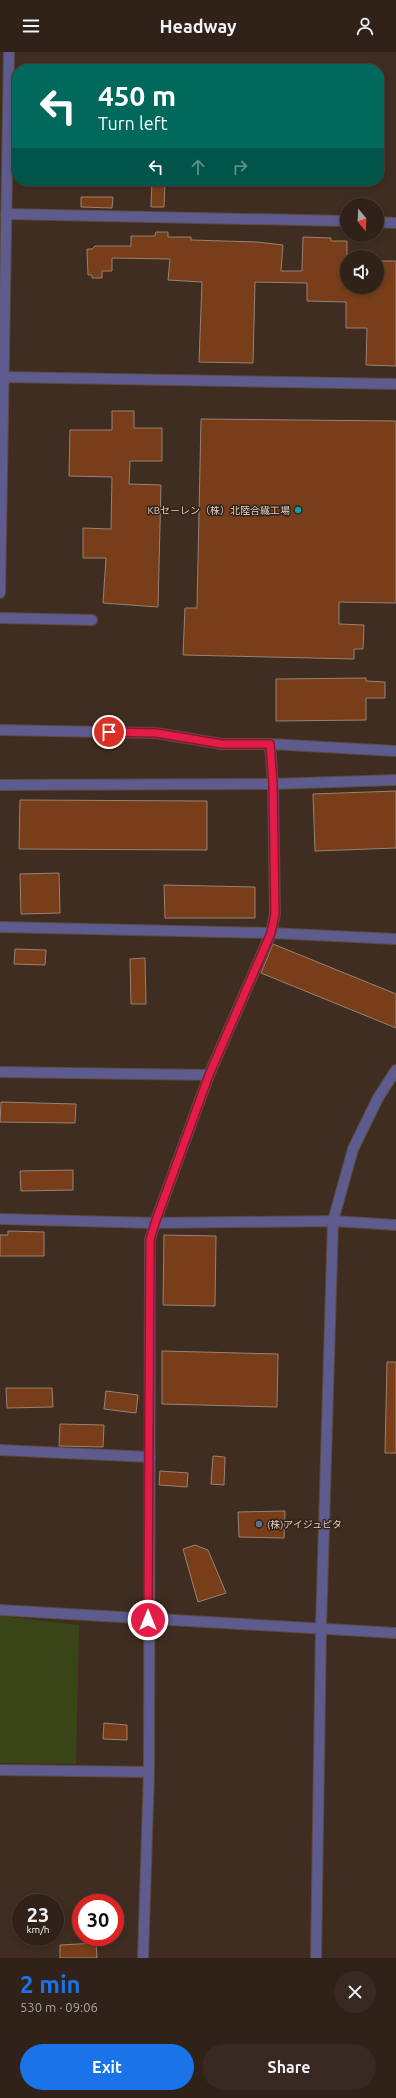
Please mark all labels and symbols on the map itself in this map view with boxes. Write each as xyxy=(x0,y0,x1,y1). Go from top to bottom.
north arrow xyxy=(340,198,384,242)
place label: KBセーレン（株）北陸合繊工場 xyxy=(148,505,290,516)
marker: KBセーレン（株）北陸合繊工場 xyxy=(293,505,303,515)
pin xyxy=(92,715,126,749)
marker: (株)アイジュピタ xyxy=(254,1519,264,1529)
place label: (株)アイジュピタ xyxy=(267,1519,342,1530)
position arrow xyxy=(127,1599,169,1641)
speed limit sign: 30 xyxy=(72,1894,124,1946)

